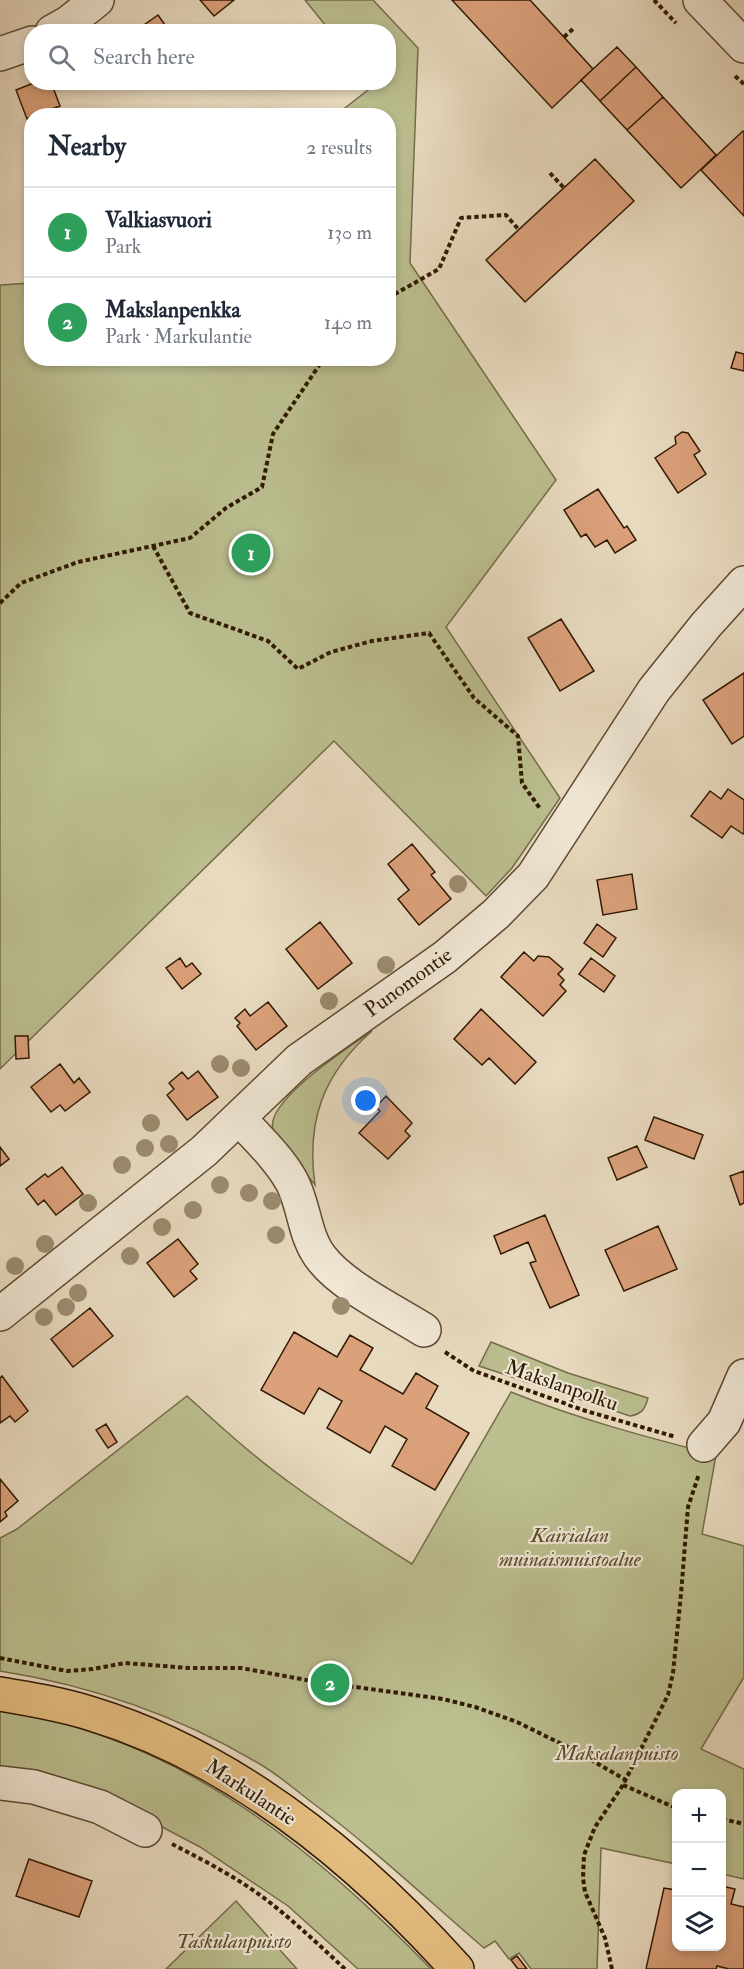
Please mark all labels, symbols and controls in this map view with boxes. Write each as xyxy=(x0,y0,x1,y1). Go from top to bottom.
search box xyxy=(24,24,396,90)
icon: search xyxy=(45,41,78,74)
text: Search here xyxy=(93,43,195,71)
text: Nearby xyxy=(48,131,126,163)
text: 2 results xyxy=(306,135,372,160)
text: Valkiasvuori xyxy=(105,206,212,234)
text: 1 xyxy=(64,220,71,245)
text: 130 m xyxy=(327,220,372,245)
text: Park xyxy=(105,234,141,259)
text: Makslanpenkka xyxy=(105,296,240,324)
text: 2 xyxy=(62,310,73,335)
text: 140 m xyxy=(324,310,372,335)
text: Park · Markulantie xyxy=(105,324,252,349)
pin: 1 xyxy=(232,530,270,576)
street label: Punomontie xyxy=(359,941,458,1023)
your location xyxy=(351,1086,380,1115)
street label: Makslanpolku xyxy=(502,1354,622,1417)
park label: Kairialan muinaismuistoalue xyxy=(499,1522,642,1573)
pin: 2 xyxy=(310,1660,350,1706)
park label: Maksalanpuisto xyxy=(554,1740,678,1767)
street label: Markulantie xyxy=(200,1753,302,1832)
map controls xyxy=(672,1789,726,1951)
button: + xyxy=(672,1789,726,1843)
button: − xyxy=(672,1843,726,1897)
button: layers xyxy=(672,1897,726,1951)
park label: Taskulanpuisto xyxy=(176,1928,292,1955)

